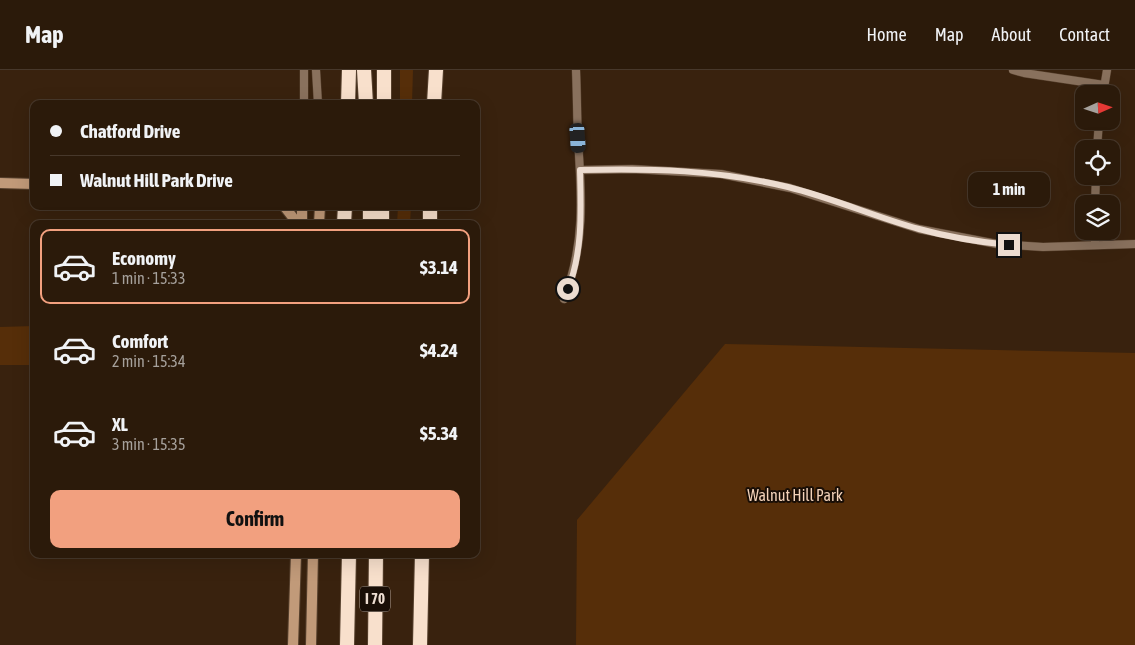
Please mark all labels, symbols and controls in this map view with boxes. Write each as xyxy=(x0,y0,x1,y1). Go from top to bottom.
text: Map xyxy=(25,21,64,48)
text: Home xyxy=(867,24,907,45)
text: Map xyxy=(935,24,964,45)
text: About xyxy=(992,24,1031,45)
text: Contact xyxy=(1059,24,1110,45)
north arrow xyxy=(1075,85,1120,130)
map controls xyxy=(1075,85,1120,240)
text: Chatford Drive xyxy=(80,120,180,142)
car xyxy=(569,123,586,153)
button: locate xyxy=(1075,140,1120,185)
text: Walnut Hill Park Drive xyxy=(80,169,233,191)
callout: 1 min xyxy=(968,172,1050,208)
text: 1 min xyxy=(993,180,1025,198)
button: layers xyxy=(1075,195,1120,240)
route end xyxy=(998,234,1020,256)
icon: car xyxy=(52,244,97,289)
text: Economy xyxy=(112,247,176,269)
text: $3.14 xyxy=(420,256,458,278)
text: 1 min · 15:33 xyxy=(112,269,185,287)
route start xyxy=(557,278,579,300)
icon: car xyxy=(52,327,97,372)
text: Comfort xyxy=(112,330,168,352)
text: $4.24 xyxy=(420,339,458,361)
text: 2 min · 15:34 xyxy=(112,352,185,370)
icon: car xyxy=(52,410,97,455)
text: XL xyxy=(112,413,128,435)
text: $5.34 xyxy=(420,422,458,444)
text: 3 min · 15:35 xyxy=(112,435,185,453)
park label: Walnut Hill Park xyxy=(747,486,843,504)
button: Confirm xyxy=(50,490,460,548)
road number: I 70 xyxy=(360,586,390,612)

